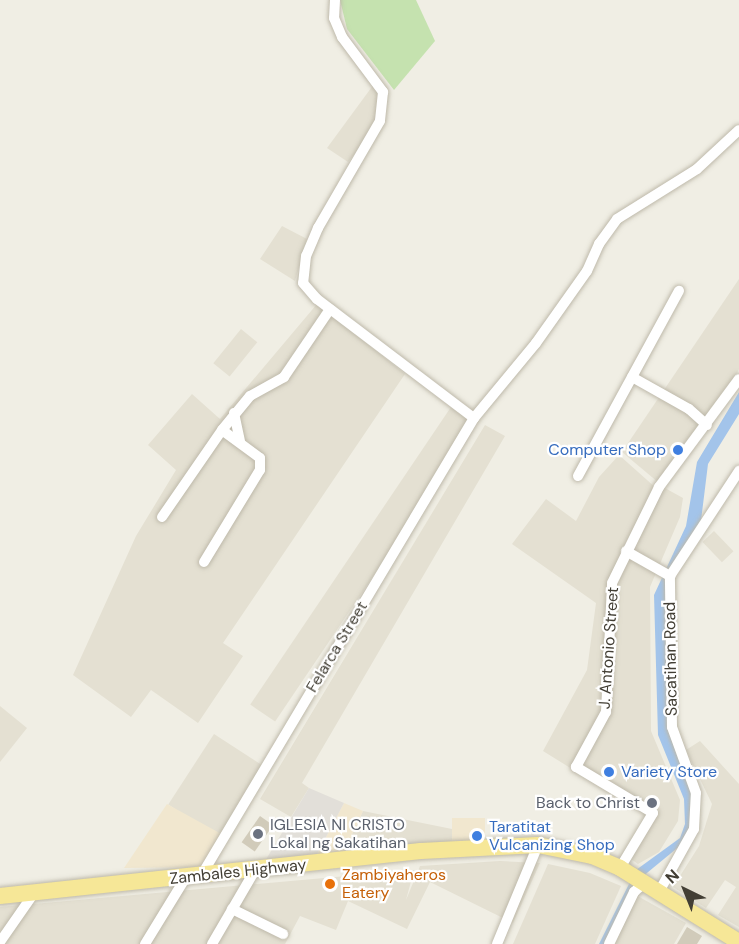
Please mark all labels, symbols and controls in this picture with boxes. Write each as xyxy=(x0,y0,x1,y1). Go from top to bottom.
place label: Computer Shop xyxy=(548,440,666,460)
marker: Computer Shop xyxy=(671,443,685,457)
street label: J. Antonio Street xyxy=(595,586,623,710)
street label: Felarca Street xyxy=(302,598,372,696)
street label: Sacatihan Road xyxy=(660,602,682,716)
place label: Variety Store xyxy=(621,762,717,782)
marker: Variety Store xyxy=(602,765,616,779)
place label: Back to Christ xyxy=(536,793,640,813)
marker: Back to Christ xyxy=(645,796,659,810)
place label: IGLESIA NI CRISTO Lokal ng Sakatihan xyxy=(270,815,406,853)
place label: Taratitat Vulcanizing Shop xyxy=(489,817,615,855)
marker: IGLESIA NI CRISTO Lokal ng Sakatihan xyxy=(251,827,265,841)
marker: Taratitat Vulcanizing Shop xyxy=(470,829,484,843)
street label: Zambales Highway xyxy=(169,855,307,889)
north arrow xyxy=(655,860,715,920)
place label: Zambiyaheros Eatery xyxy=(342,865,446,903)
text: N xyxy=(661,865,684,888)
marker: Zambiyaheros Eatery xyxy=(323,877,337,891)

